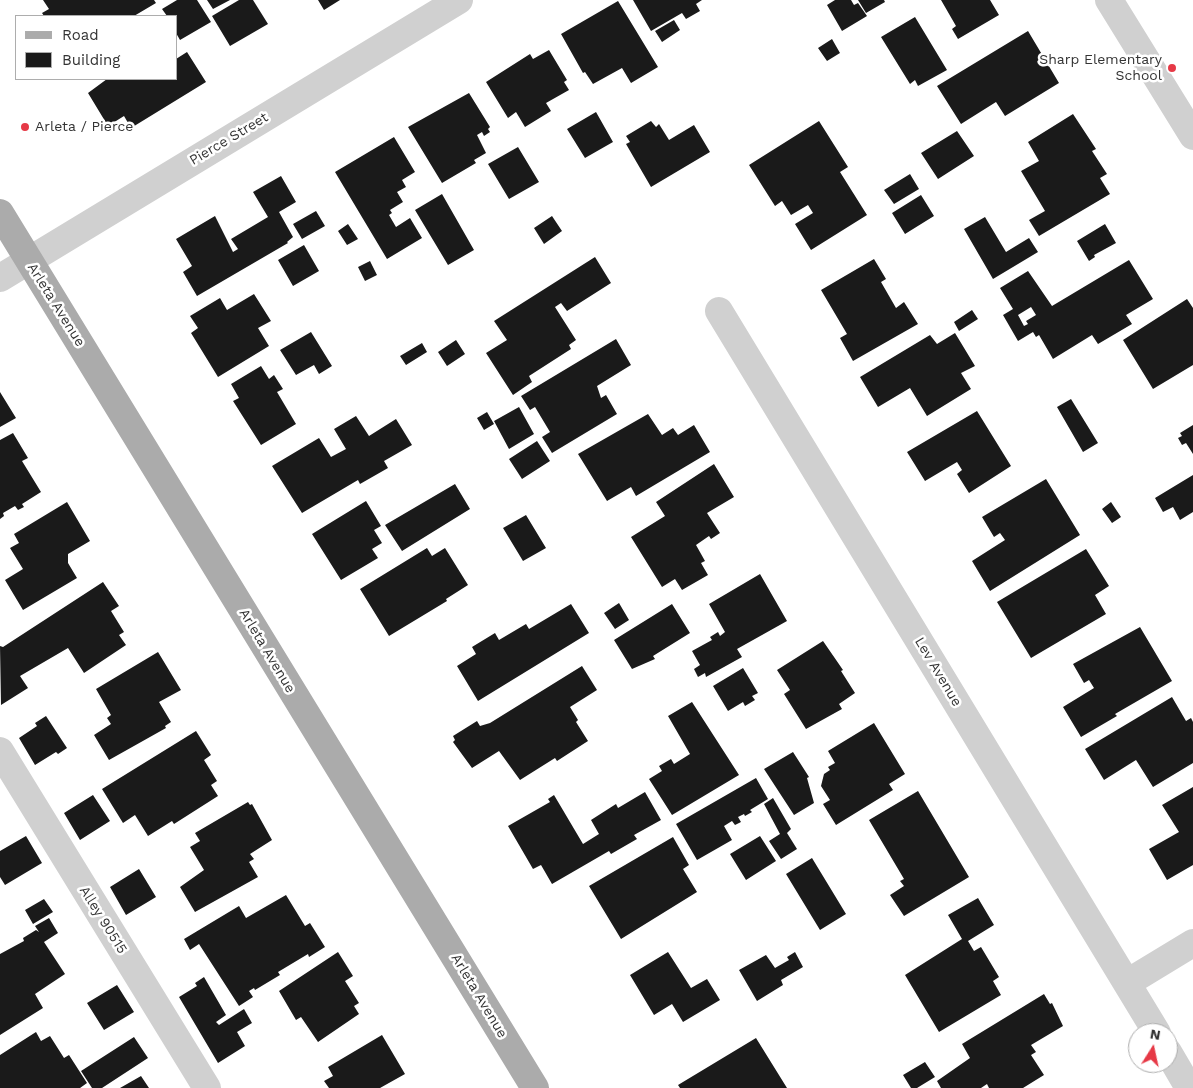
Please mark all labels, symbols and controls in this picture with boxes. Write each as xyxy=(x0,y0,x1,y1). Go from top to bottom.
legend xyxy=(15,15,178,80)
text: Road xyxy=(62,26,99,44)
text: Building xyxy=(62,51,120,69)
place label: Sharp Elementary School xyxy=(1039,52,1162,84)
marker: Sharp Elementary School xyxy=(1166,62,1178,74)
street label: Pierce Street xyxy=(187,109,271,169)
place label: Arleta / Pierce xyxy=(35,119,133,135)
marker: Arleta / Pierce xyxy=(19,121,31,133)
street label: Arleta Avenue xyxy=(24,260,88,350)
street label: Arleta Avenue xyxy=(235,606,299,696)
street label: Lev Avenue xyxy=(911,634,965,710)
street label: Alley 90515 xyxy=(76,883,130,957)
street label: Arleta Avenue xyxy=(447,951,511,1041)
north arrow xyxy=(1128,1023,1178,1073)
text: N xyxy=(1149,1025,1162,1043)

